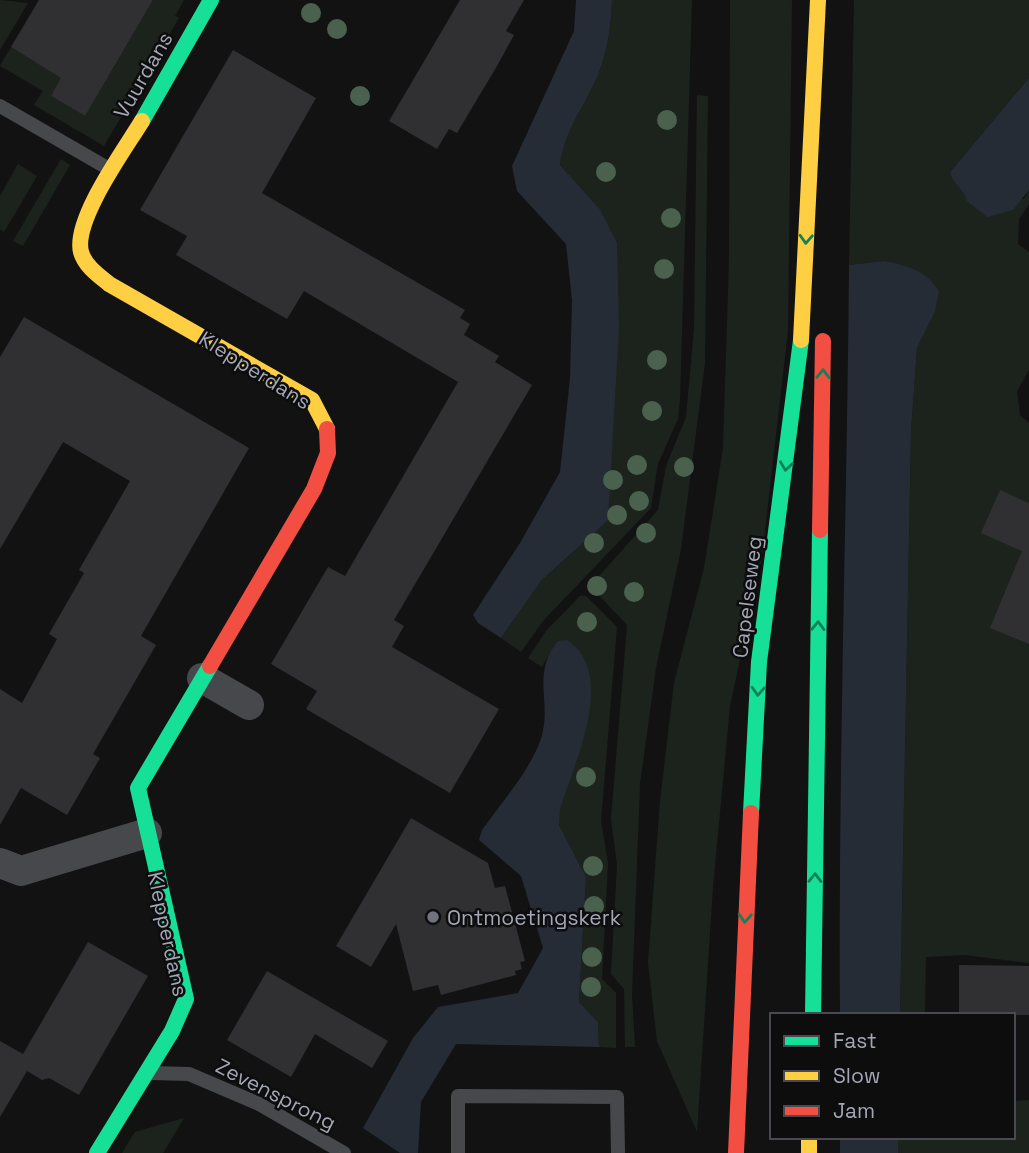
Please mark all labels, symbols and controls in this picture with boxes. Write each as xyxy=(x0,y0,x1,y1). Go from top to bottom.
street label: Vuurdans xyxy=(107,27,179,123)
one-way arrow xyxy=(799,234,814,245)
street label: Klepperdans xyxy=(194,325,316,415)
one-way arrow xyxy=(815,368,831,378)
one-way arrow xyxy=(779,460,794,471)
street label: Capelseweg xyxy=(726,535,768,659)
one-way arrow xyxy=(810,620,825,631)
one-way arrow xyxy=(751,686,766,697)
street label: Klepperdans xyxy=(142,869,194,999)
one-way arrow xyxy=(807,872,823,882)
place label: Ontmoetingskerk xyxy=(447,904,621,931)
marker: Ontmoetingskerk xyxy=(425,909,441,925)
one-way arrow xyxy=(738,913,753,924)
legend xyxy=(770,1013,1015,1139)
text: Fast xyxy=(833,1027,877,1054)
street label: Zevensprong xyxy=(211,1052,341,1136)
text: Slow xyxy=(833,1062,881,1089)
text: Jam xyxy=(833,1097,875,1124)

